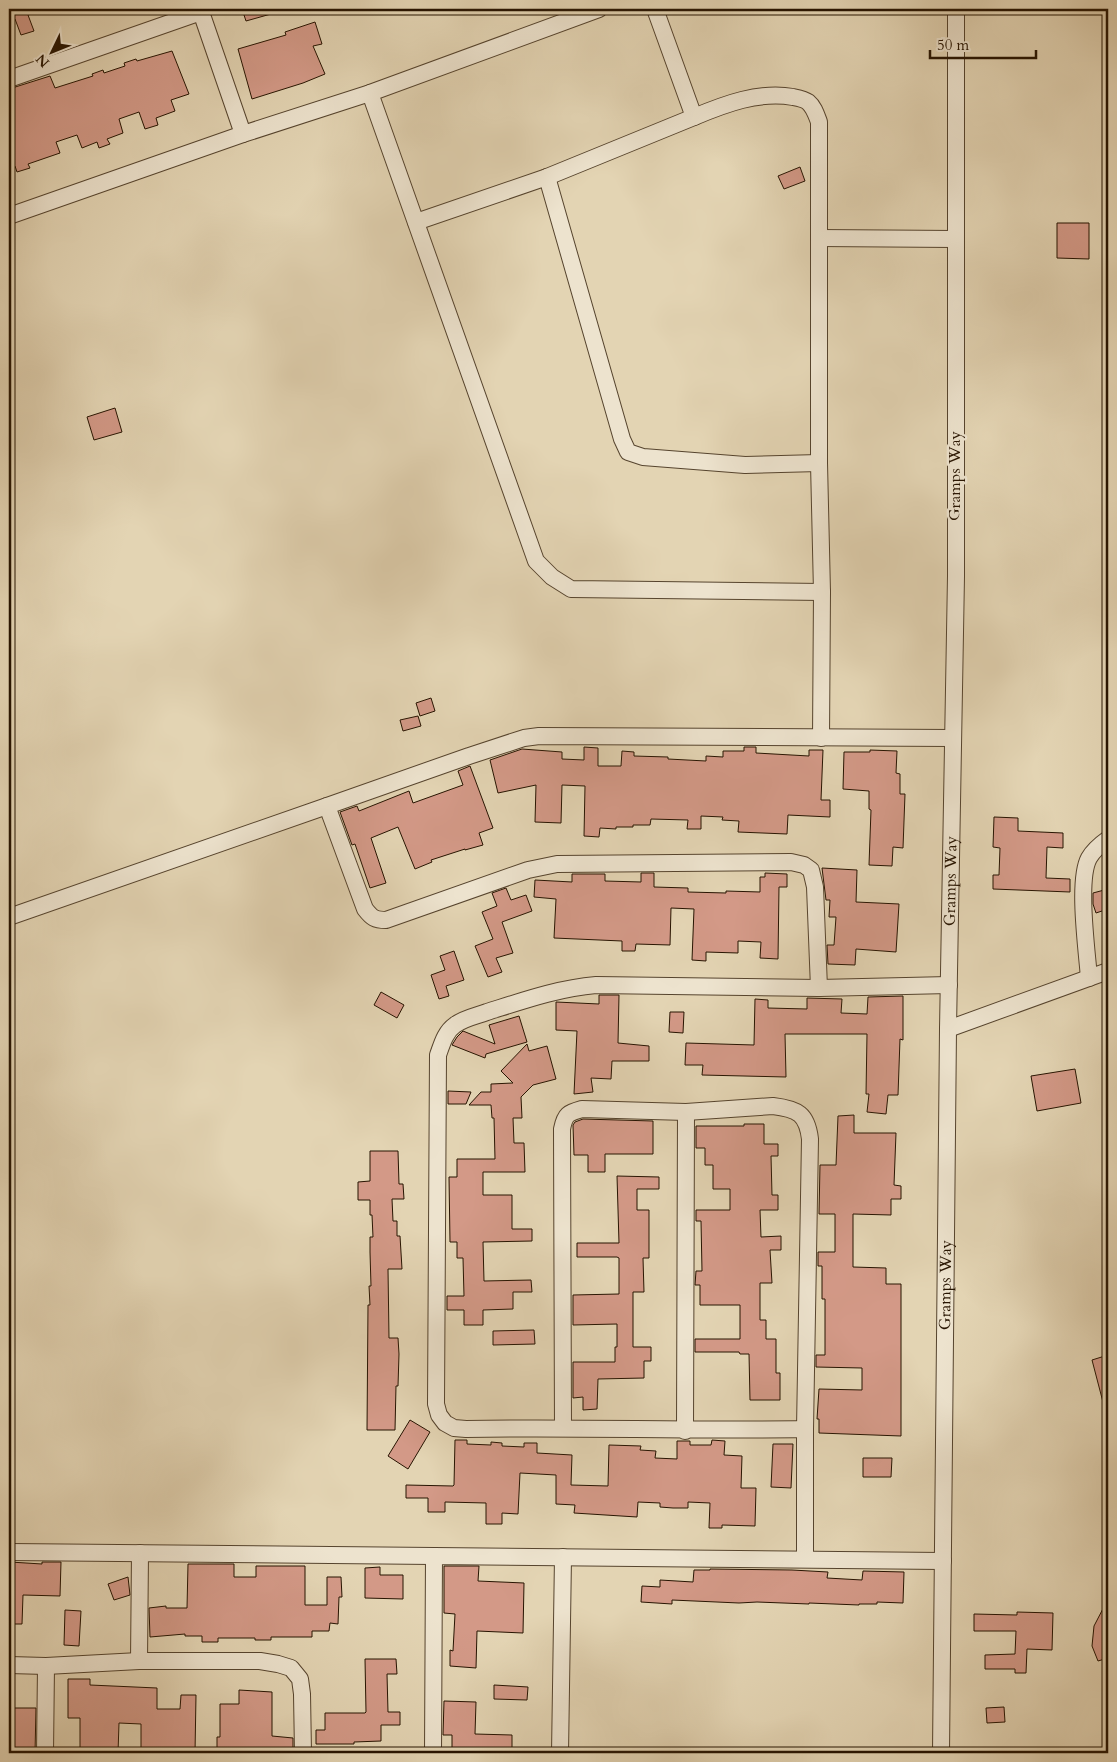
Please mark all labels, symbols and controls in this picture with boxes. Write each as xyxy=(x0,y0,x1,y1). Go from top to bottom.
north arrow xyxy=(28,28,78,78)
scale bar xyxy=(930,28,1036,60)
text: 50 m xyxy=(937,35,969,55)
text: N xyxy=(32,50,54,71)
street label: Gramps Way xyxy=(944,430,966,521)
street label: Gramps Way xyxy=(939,835,962,926)
street label: Gramps Way xyxy=(934,1239,957,1330)

